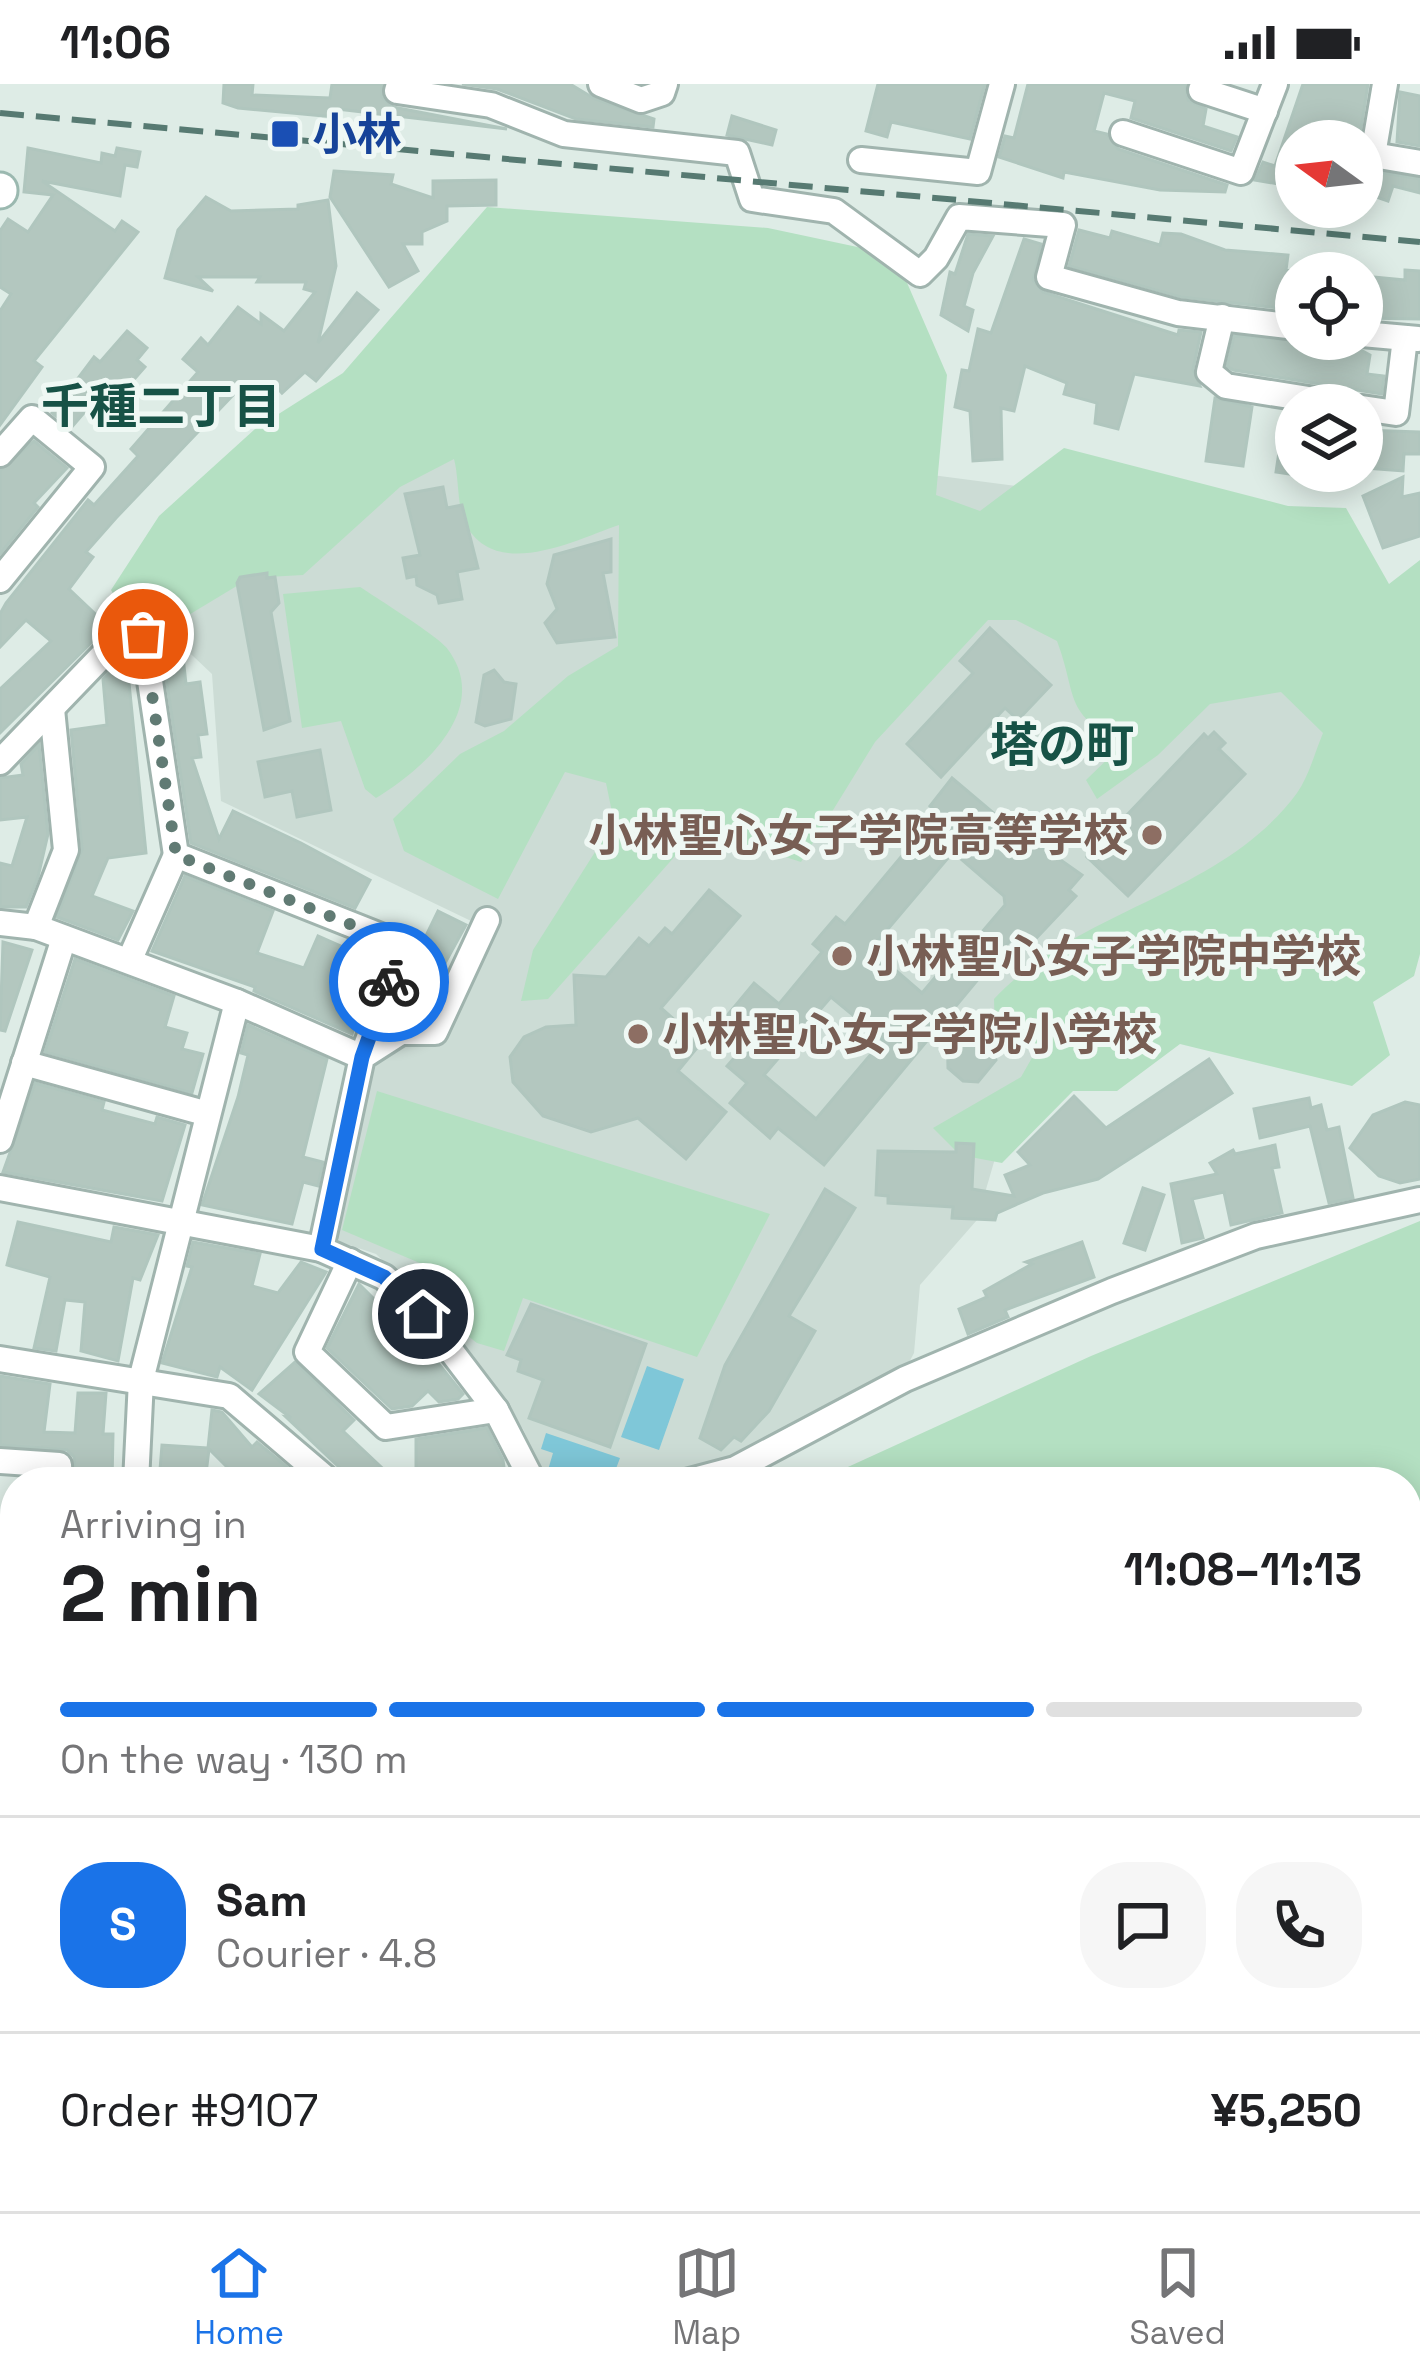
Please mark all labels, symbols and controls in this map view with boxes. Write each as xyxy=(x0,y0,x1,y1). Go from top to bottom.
text: 11:06 xyxy=(60,14,171,71)
place label: 小林 xyxy=(312,106,402,163)
marker: 小林 xyxy=(269,118,301,150)
north arrow xyxy=(1275,120,1383,228)
map controls xyxy=(1275,120,1383,492)
button: locate xyxy=(1275,252,1383,360)
district label: 千種二丁目 xyxy=(41,376,281,437)
button: layers xyxy=(1275,384,1383,492)
pin xyxy=(92,583,194,685)
icon: bag xyxy=(110,601,176,667)
district label: 塔の町 xyxy=(990,715,1134,776)
place label: 小林聖心女子学院高等学校 xyxy=(588,807,1128,864)
marker: 小林聖心女子学院高等学校 xyxy=(1139,822,1165,848)
courier xyxy=(329,922,449,1042)
place label: 小林聖心女子学院中学校 xyxy=(866,928,1361,985)
marker: 小林聖心女子学院中学校 xyxy=(829,943,855,969)
icon: bike xyxy=(356,949,422,1015)
place label: 小林聖心女子学院小学校 xyxy=(662,1006,1157,1063)
marker: 小林聖心女子学院小学校 xyxy=(625,1021,651,1047)
pin xyxy=(372,1263,474,1365)
icon: home xyxy=(390,1281,456,1347)
text: Arriving in xyxy=(60,1500,247,1549)
text: 11:08–11:13 xyxy=(1124,1541,1362,1598)
text: 2 min xyxy=(60,1544,262,1644)
text: On the way · 130 m xyxy=(60,1735,407,1784)
button: chat xyxy=(1080,1862,1206,1988)
button: phone xyxy=(1236,1862,1362,1988)
text: Sam xyxy=(216,1872,308,1929)
text: S xyxy=(109,1896,137,1953)
text: Courier · 4.8 xyxy=(216,1929,437,1978)
text: Order #9107 xyxy=(60,2082,318,2139)
text: ¥5,250 xyxy=(1211,2082,1362,2139)
tab: Home xyxy=(194,2240,284,2354)
tab: Map xyxy=(672,2240,741,2354)
tab: Saved xyxy=(1130,2240,1226,2354)

